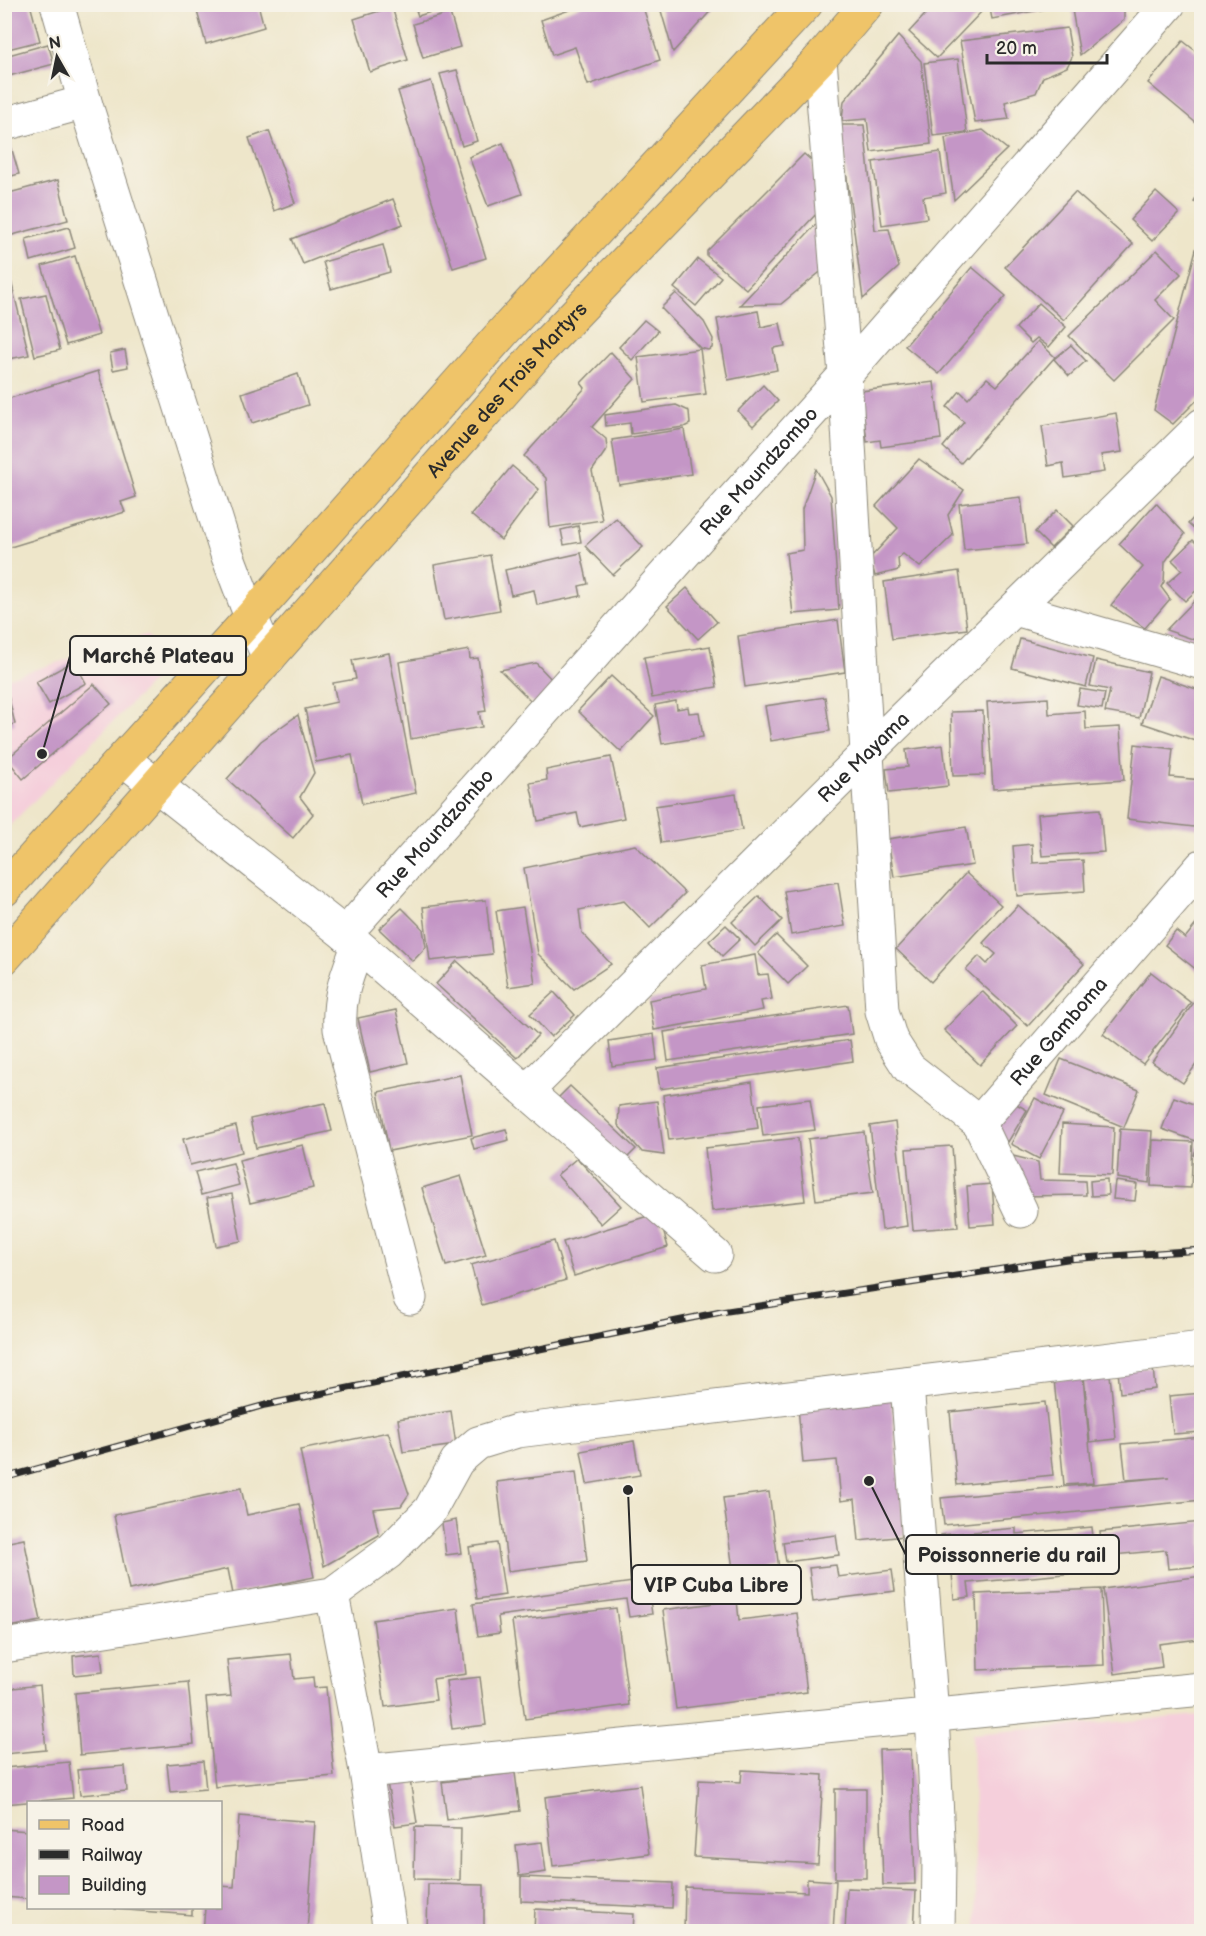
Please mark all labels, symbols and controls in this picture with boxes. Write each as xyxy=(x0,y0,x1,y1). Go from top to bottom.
north arrow xyxy=(27,27,87,87)
scale bar xyxy=(987,27,1107,65)
text: N xyxy=(47,33,62,54)
text: 20 m xyxy=(996,38,1037,59)
street label: Avenue des Trois Martyrs xyxy=(422,297,593,483)
street label: Rue Moundzombo xyxy=(695,402,824,541)
callout: Marché Plateau xyxy=(70,636,246,675)
text: Marché Plateau xyxy=(82,644,234,669)
street label: Rue Mayama xyxy=(813,707,915,808)
street label: Rue Moundzombo xyxy=(372,764,499,903)
street label: Rue Gamboma xyxy=(1006,973,1113,1091)
callout: Poissonnerie du rail xyxy=(906,1535,1119,1574)
text: Poissonnerie du rail xyxy=(918,1543,1106,1568)
callout: VIP Cuba Libre xyxy=(632,1565,801,1604)
text: VIP Cuba Libre xyxy=(643,1573,789,1598)
legend xyxy=(27,1801,222,1909)
text: Road xyxy=(81,1815,125,1836)
text: Railway xyxy=(81,1845,143,1866)
text: Building xyxy=(81,1875,147,1896)

